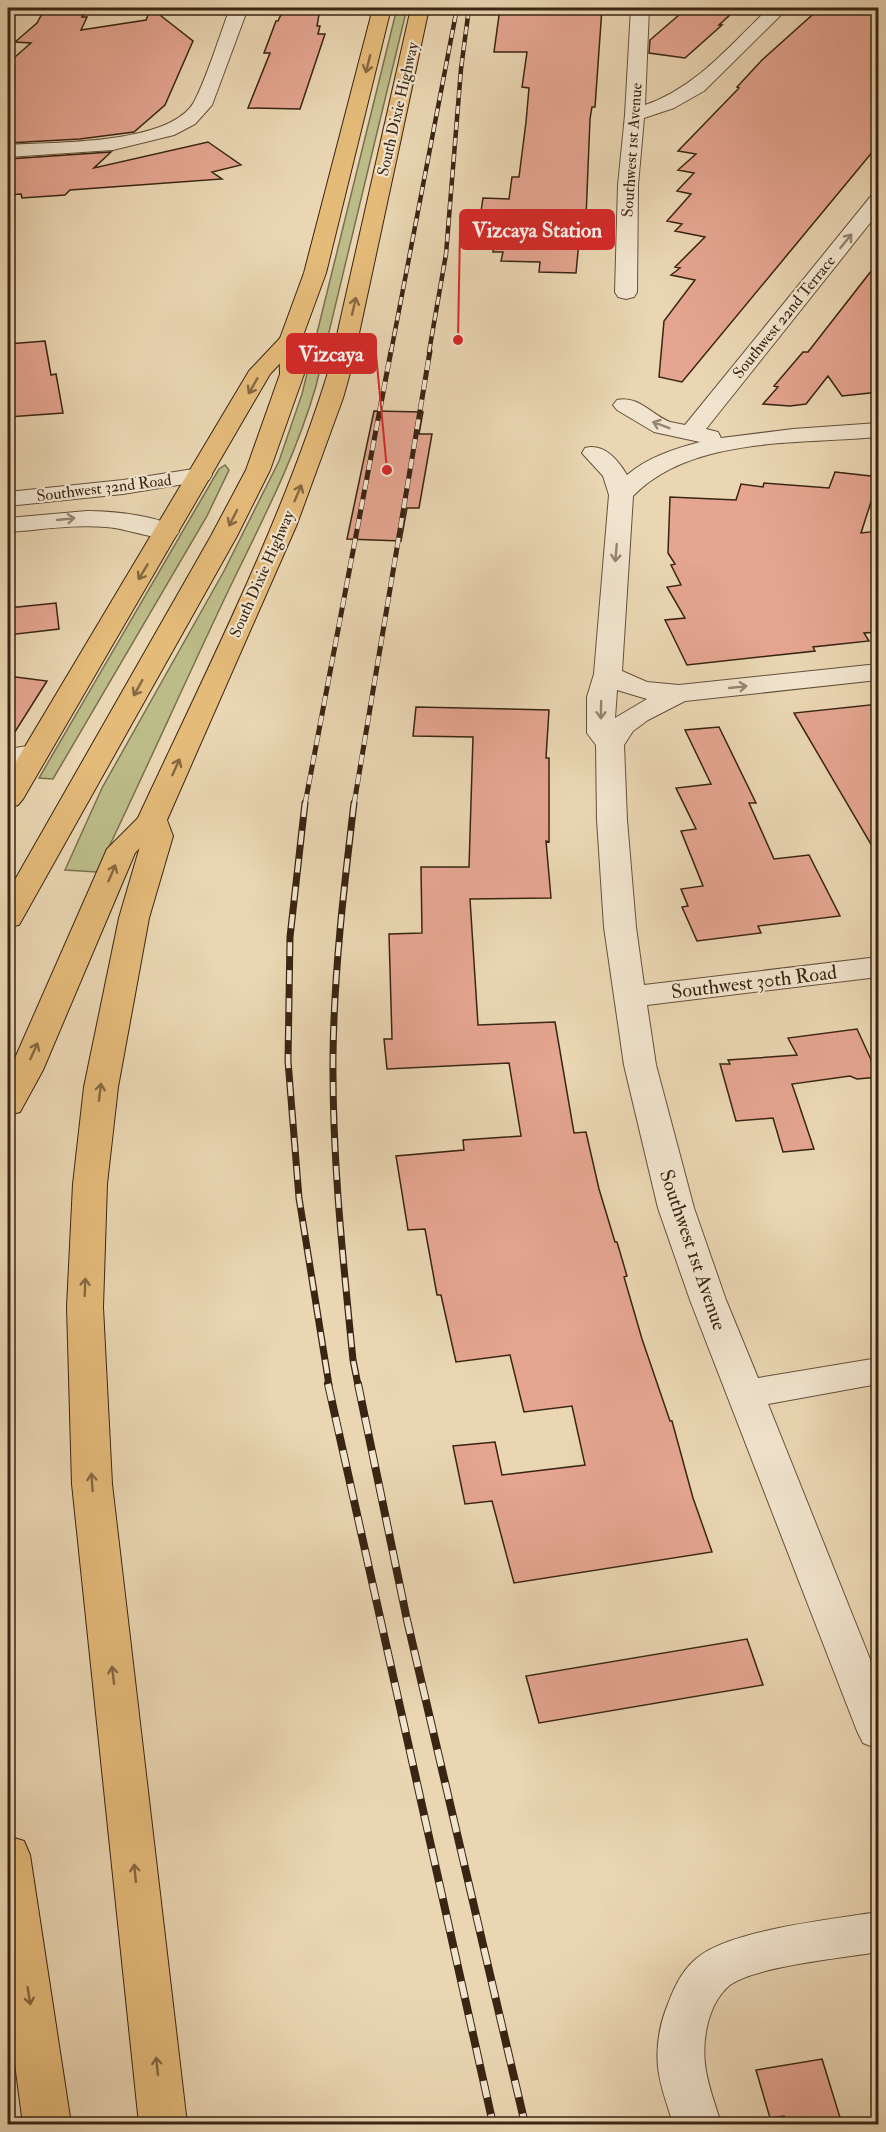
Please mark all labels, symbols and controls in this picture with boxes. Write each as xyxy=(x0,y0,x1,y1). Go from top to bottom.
street label: South Dixie Highway xyxy=(373,39,423,178)
one-way arrow xyxy=(362,54,373,73)
street label: Southwest 1st Avenue xyxy=(617,82,647,218)
callout: Vizcaya Station xyxy=(460,210,614,249)
text: Vizcaya Station xyxy=(471,217,602,244)
one-way arrow xyxy=(839,233,852,249)
street label: Southwest 22nd Terrace xyxy=(728,251,840,383)
one-way arrow xyxy=(349,297,360,317)
callout: Vizcaya xyxy=(287,334,376,373)
text: Vizcaya xyxy=(297,341,365,368)
one-way arrow xyxy=(246,377,258,394)
one-way arrow xyxy=(652,419,671,430)
street label: Southwest 32nd Road xyxy=(35,470,173,506)
one-way arrow xyxy=(293,484,304,503)
street label: South Dixie Highway xyxy=(225,506,299,641)
one-way arrow xyxy=(227,509,238,527)
one-way arrow xyxy=(55,513,75,524)
one-way arrow xyxy=(610,543,621,563)
one-way arrow xyxy=(136,563,148,580)
one-way arrow xyxy=(131,679,143,696)
one-way arrow xyxy=(727,681,747,692)
one-way arrow xyxy=(595,700,607,720)
one-way arrow xyxy=(171,758,182,777)
one-way arrow xyxy=(107,864,118,882)
street label: Southwest 30th Road xyxy=(670,959,838,1005)
one-way arrow xyxy=(29,1043,40,1061)
one-way arrow xyxy=(95,1083,106,1103)
street label: Southwest 1st Avenue xyxy=(654,1166,732,1334)
one-way arrow xyxy=(80,1277,91,1297)
one-way arrow xyxy=(86,1472,97,1492)
one-way arrow xyxy=(108,1666,119,1686)
one-way arrow xyxy=(130,1863,141,1883)
one-way arrow xyxy=(24,1986,35,2006)
one-way arrow xyxy=(151,2057,162,2077)

